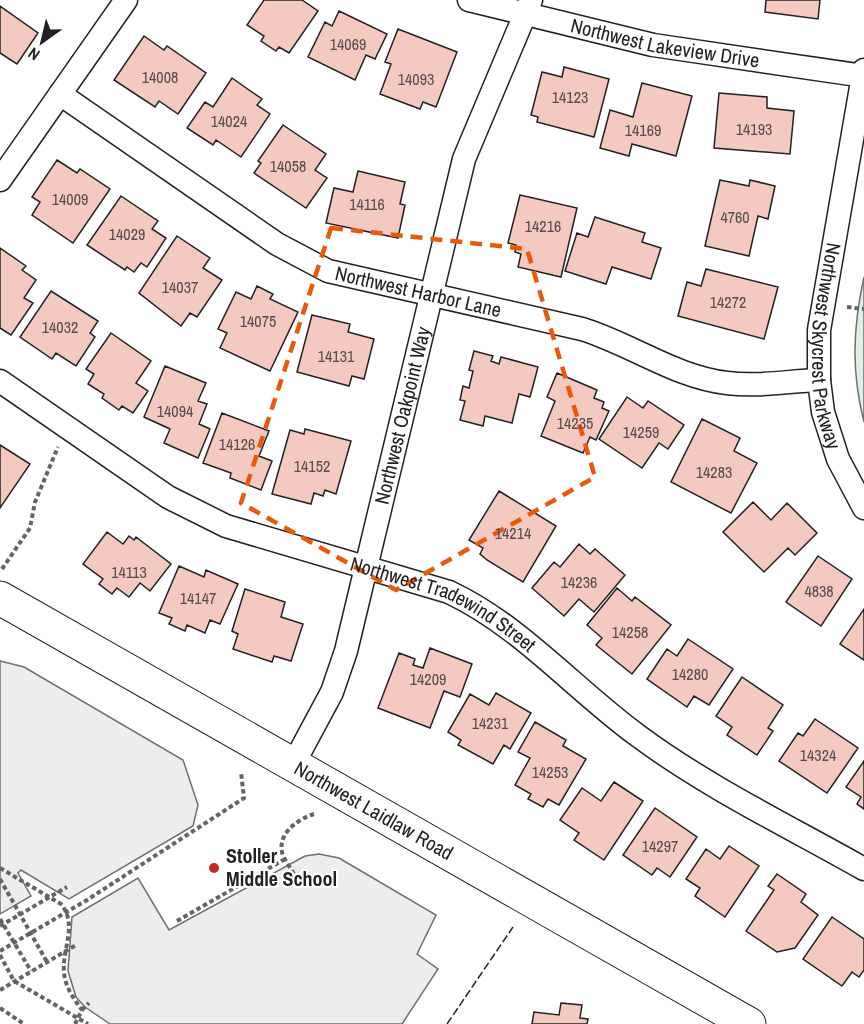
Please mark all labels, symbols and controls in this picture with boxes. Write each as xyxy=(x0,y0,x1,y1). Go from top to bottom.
street label: Northwest Lakeview Drive xyxy=(568,11,761,73)
north arrow xyxy=(12,12,72,72)
house number: 14069 xyxy=(330,33,366,55)
text: N xyxy=(24,43,44,66)
house number: 14008 xyxy=(142,66,178,88)
house number: 14093 xyxy=(398,68,434,90)
house number: 14123 xyxy=(552,86,588,108)
house number: 14024 xyxy=(211,110,247,132)
house number: 14193 xyxy=(736,118,772,140)
house number: 14169 xyxy=(625,119,661,141)
house number: 14058 xyxy=(270,155,306,177)
house number: 14009 xyxy=(52,188,88,210)
house number: 14116 xyxy=(349,193,385,215)
house number: 4760 xyxy=(720,206,750,228)
house number: 14216 xyxy=(525,215,561,237)
house number: 14029 xyxy=(109,223,145,245)
street label: Northwest Skycrest Parkway xyxy=(806,241,848,453)
street label: Northwest Harbor Lane xyxy=(333,259,504,323)
house number: 14037 xyxy=(162,276,198,298)
house number: 14272 xyxy=(710,291,746,313)
house number: 14075 xyxy=(240,310,276,332)
house number: 14032 xyxy=(42,316,78,338)
street label: Northwest Oakpoint Way xyxy=(368,323,437,507)
house number: 14131 xyxy=(318,345,355,367)
house number: 14094 xyxy=(157,400,193,422)
house number: 14235 xyxy=(557,412,593,434)
house number: 14259 xyxy=(623,421,659,443)
house number: 14126 xyxy=(219,433,255,455)
house number: 14152 xyxy=(294,455,330,477)
house number: 14283 xyxy=(696,461,732,483)
house number: 14214 xyxy=(495,522,531,544)
street label: Northwest Tradewind Street xyxy=(347,550,542,658)
house number: 14113 xyxy=(111,561,147,583)
house number: 14236 xyxy=(561,571,597,593)
house number: 4838 xyxy=(804,580,834,602)
house number: 14147 xyxy=(180,587,216,609)
house number: 14258 xyxy=(612,621,648,643)
house number: 14280 xyxy=(672,663,708,685)
house number: 14209 xyxy=(410,668,446,690)
house number: 14231 xyxy=(472,712,509,734)
house number: 14324 xyxy=(800,744,836,766)
street label: Northwest Laidlaw Road xyxy=(290,754,458,866)
house number: 14253 xyxy=(532,761,568,783)
house number: 14297 xyxy=(642,835,678,857)
place label: Stoller Middle School xyxy=(226,842,337,892)
marker: Stoller Middle School xyxy=(207,861,221,875)

